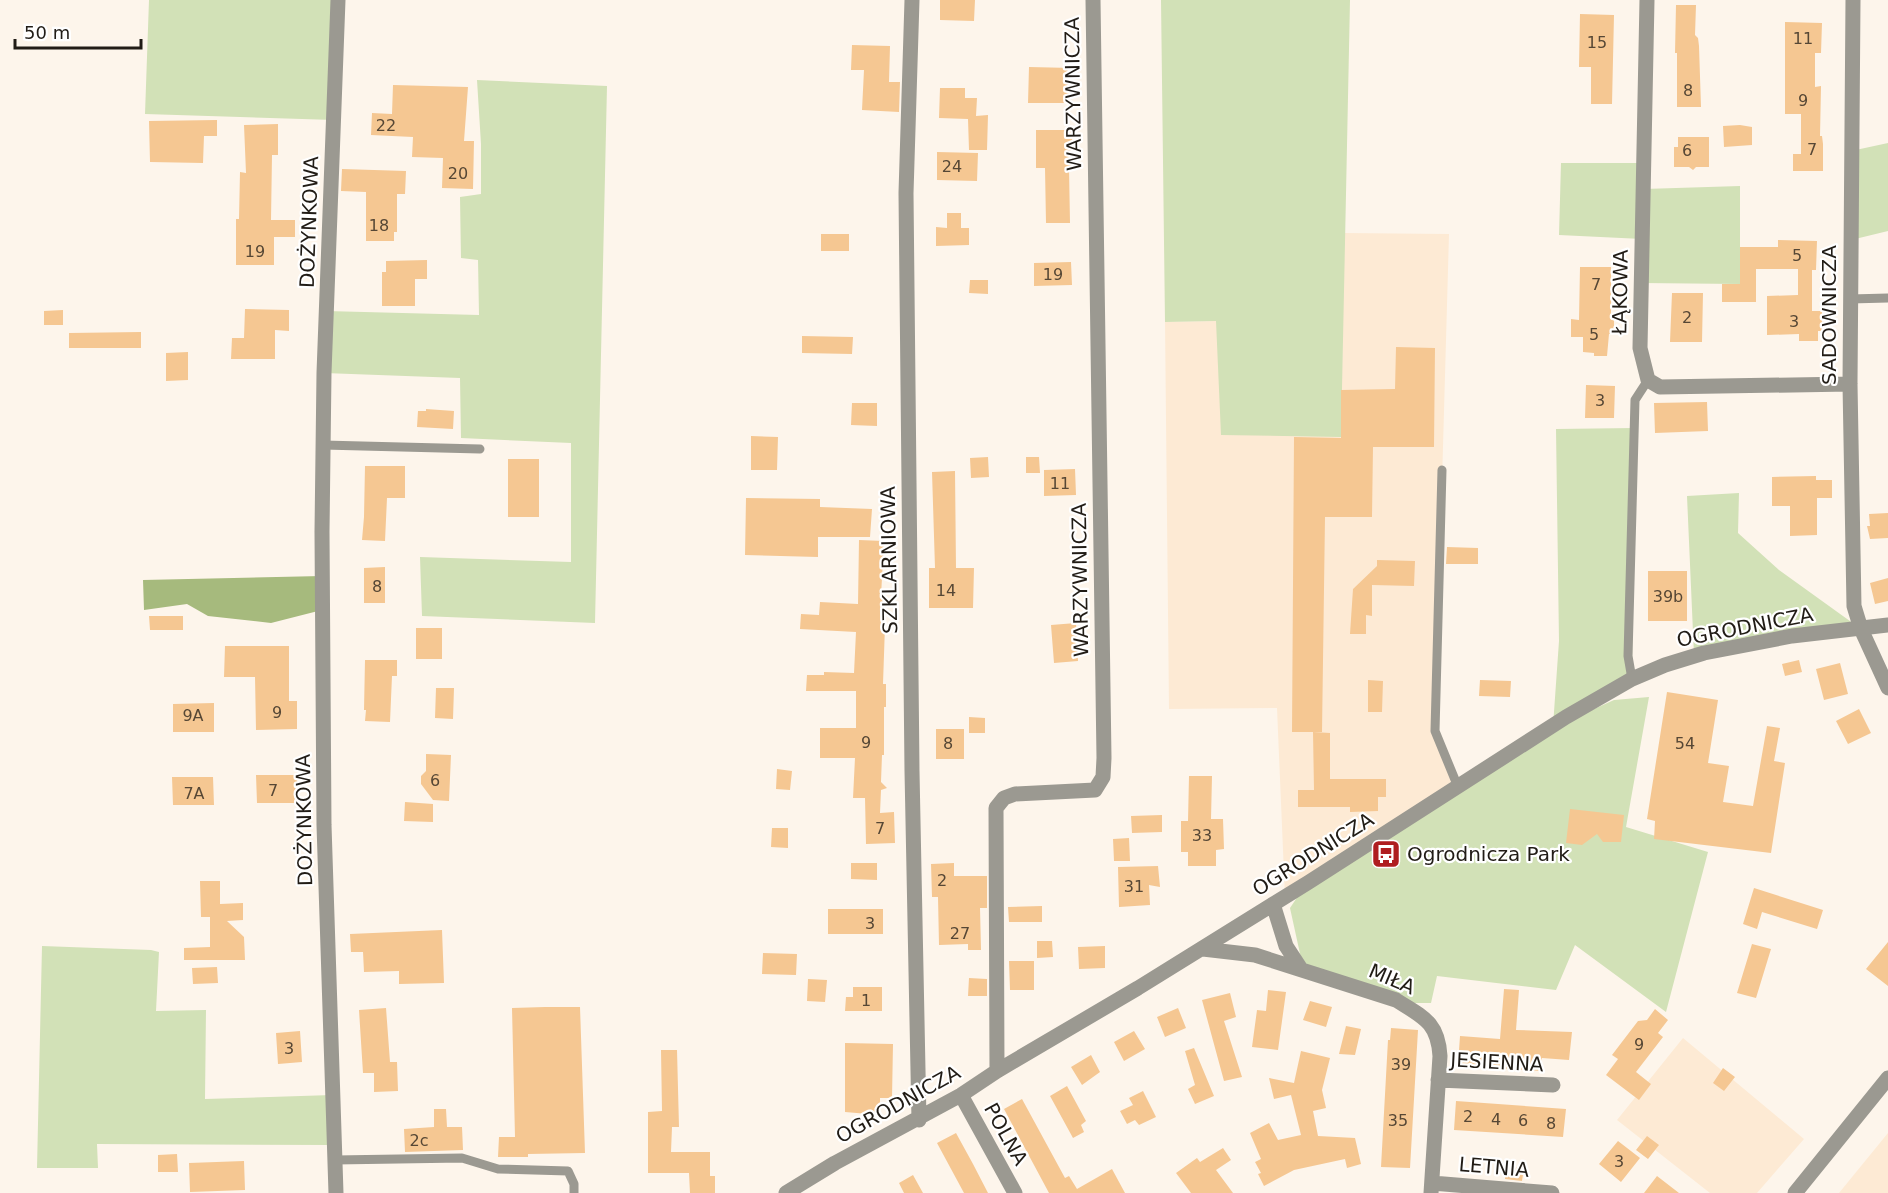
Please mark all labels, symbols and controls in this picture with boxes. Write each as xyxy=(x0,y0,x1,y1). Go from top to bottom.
scale bar xyxy=(15,12,141,50)
street label: WARZYWNICZA xyxy=(1060,16,1086,171)
text: 50 m xyxy=(24,22,70,43)
house number: 11 xyxy=(1793,29,1813,48)
house number: 15 xyxy=(1587,33,1607,52)
house number: 8 xyxy=(1683,81,1693,100)
house number: 9 xyxy=(1798,91,1808,110)
house number: 22 xyxy=(376,116,396,135)
house number: 7 xyxy=(1807,140,1817,159)
house number: 6 xyxy=(1682,141,1692,160)
street label: DOŻYNKOWA xyxy=(295,155,323,288)
house number: 24 xyxy=(942,157,962,176)
house number: 20 xyxy=(448,164,468,183)
house number: 18 xyxy=(369,216,389,235)
house number: 19 xyxy=(245,242,265,261)
street label: SADOWNICZA xyxy=(1817,245,1841,385)
house number: 5 xyxy=(1792,246,1802,265)
street label: ŁĄKOWA xyxy=(1607,249,1633,336)
house number: 19 xyxy=(1043,265,1063,284)
house number: 7 xyxy=(1591,275,1601,294)
house number: 2 xyxy=(1682,308,1692,327)
house number: 3 xyxy=(1789,312,1799,331)
house number: 5 xyxy=(1589,325,1599,344)
house number: 3 xyxy=(1595,391,1605,410)
house number: 11 xyxy=(1050,474,1070,493)
street label: SZKLARNIOWA xyxy=(876,486,902,634)
street label: WARZYWNICZA xyxy=(1067,502,1093,657)
house number: 8 xyxy=(372,577,382,596)
house number: 14 xyxy=(936,581,956,600)
house number: 39b xyxy=(1653,587,1683,606)
street label: OGRODNICZA xyxy=(1675,602,1816,652)
house number: 9 xyxy=(272,703,282,722)
house number: 9A xyxy=(182,706,204,725)
house number: 9 xyxy=(861,733,871,752)
house number: 8 xyxy=(943,734,953,753)
house number: 54 xyxy=(1675,734,1695,753)
street label: DOŻYNKOWA xyxy=(291,753,317,886)
house number: 6 xyxy=(430,771,440,790)
house number: 7 xyxy=(268,781,278,800)
house number: 7A xyxy=(183,784,205,803)
street label: OGRODNICZA xyxy=(1248,807,1378,901)
house number: 7 xyxy=(875,819,885,838)
house number: 33 xyxy=(1192,826,1212,845)
bus stop icon: Ogrodnicza Park xyxy=(1370,838,1402,870)
place label: Ogrodnicza Park xyxy=(1407,842,1570,866)
house number: 2 xyxy=(937,871,947,890)
house number: 31 xyxy=(1124,877,1144,896)
house number: 3 xyxy=(865,914,875,933)
house number: 27 xyxy=(950,924,970,943)
street label: MIŁA xyxy=(1365,959,1419,1000)
house number: 1 xyxy=(861,991,871,1010)
house number: 9 xyxy=(1634,1035,1644,1054)
house number: 3 xyxy=(284,1039,294,1058)
street label: JESIENNA xyxy=(1448,1047,1545,1076)
house number: 39 xyxy=(1391,1055,1411,1074)
street label: OGRODNICZA xyxy=(832,1060,965,1148)
street label: POLNA xyxy=(979,1099,1033,1170)
house number: 2 xyxy=(1463,1107,1473,1126)
house number: 4 xyxy=(1491,1110,1501,1129)
house number: 35 xyxy=(1388,1111,1408,1130)
house number: 6 xyxy=(1518,1111,1528,1130)
house number: 8 xyxy=(1546,1114,1556,1133)
house number: 2c xyxy=(410,1131,428,1150)
street label: LETNIA xyxy=(1458,1152,1530,1182)
house number: 3 xyxy=(1614,1152,1624,1171)

